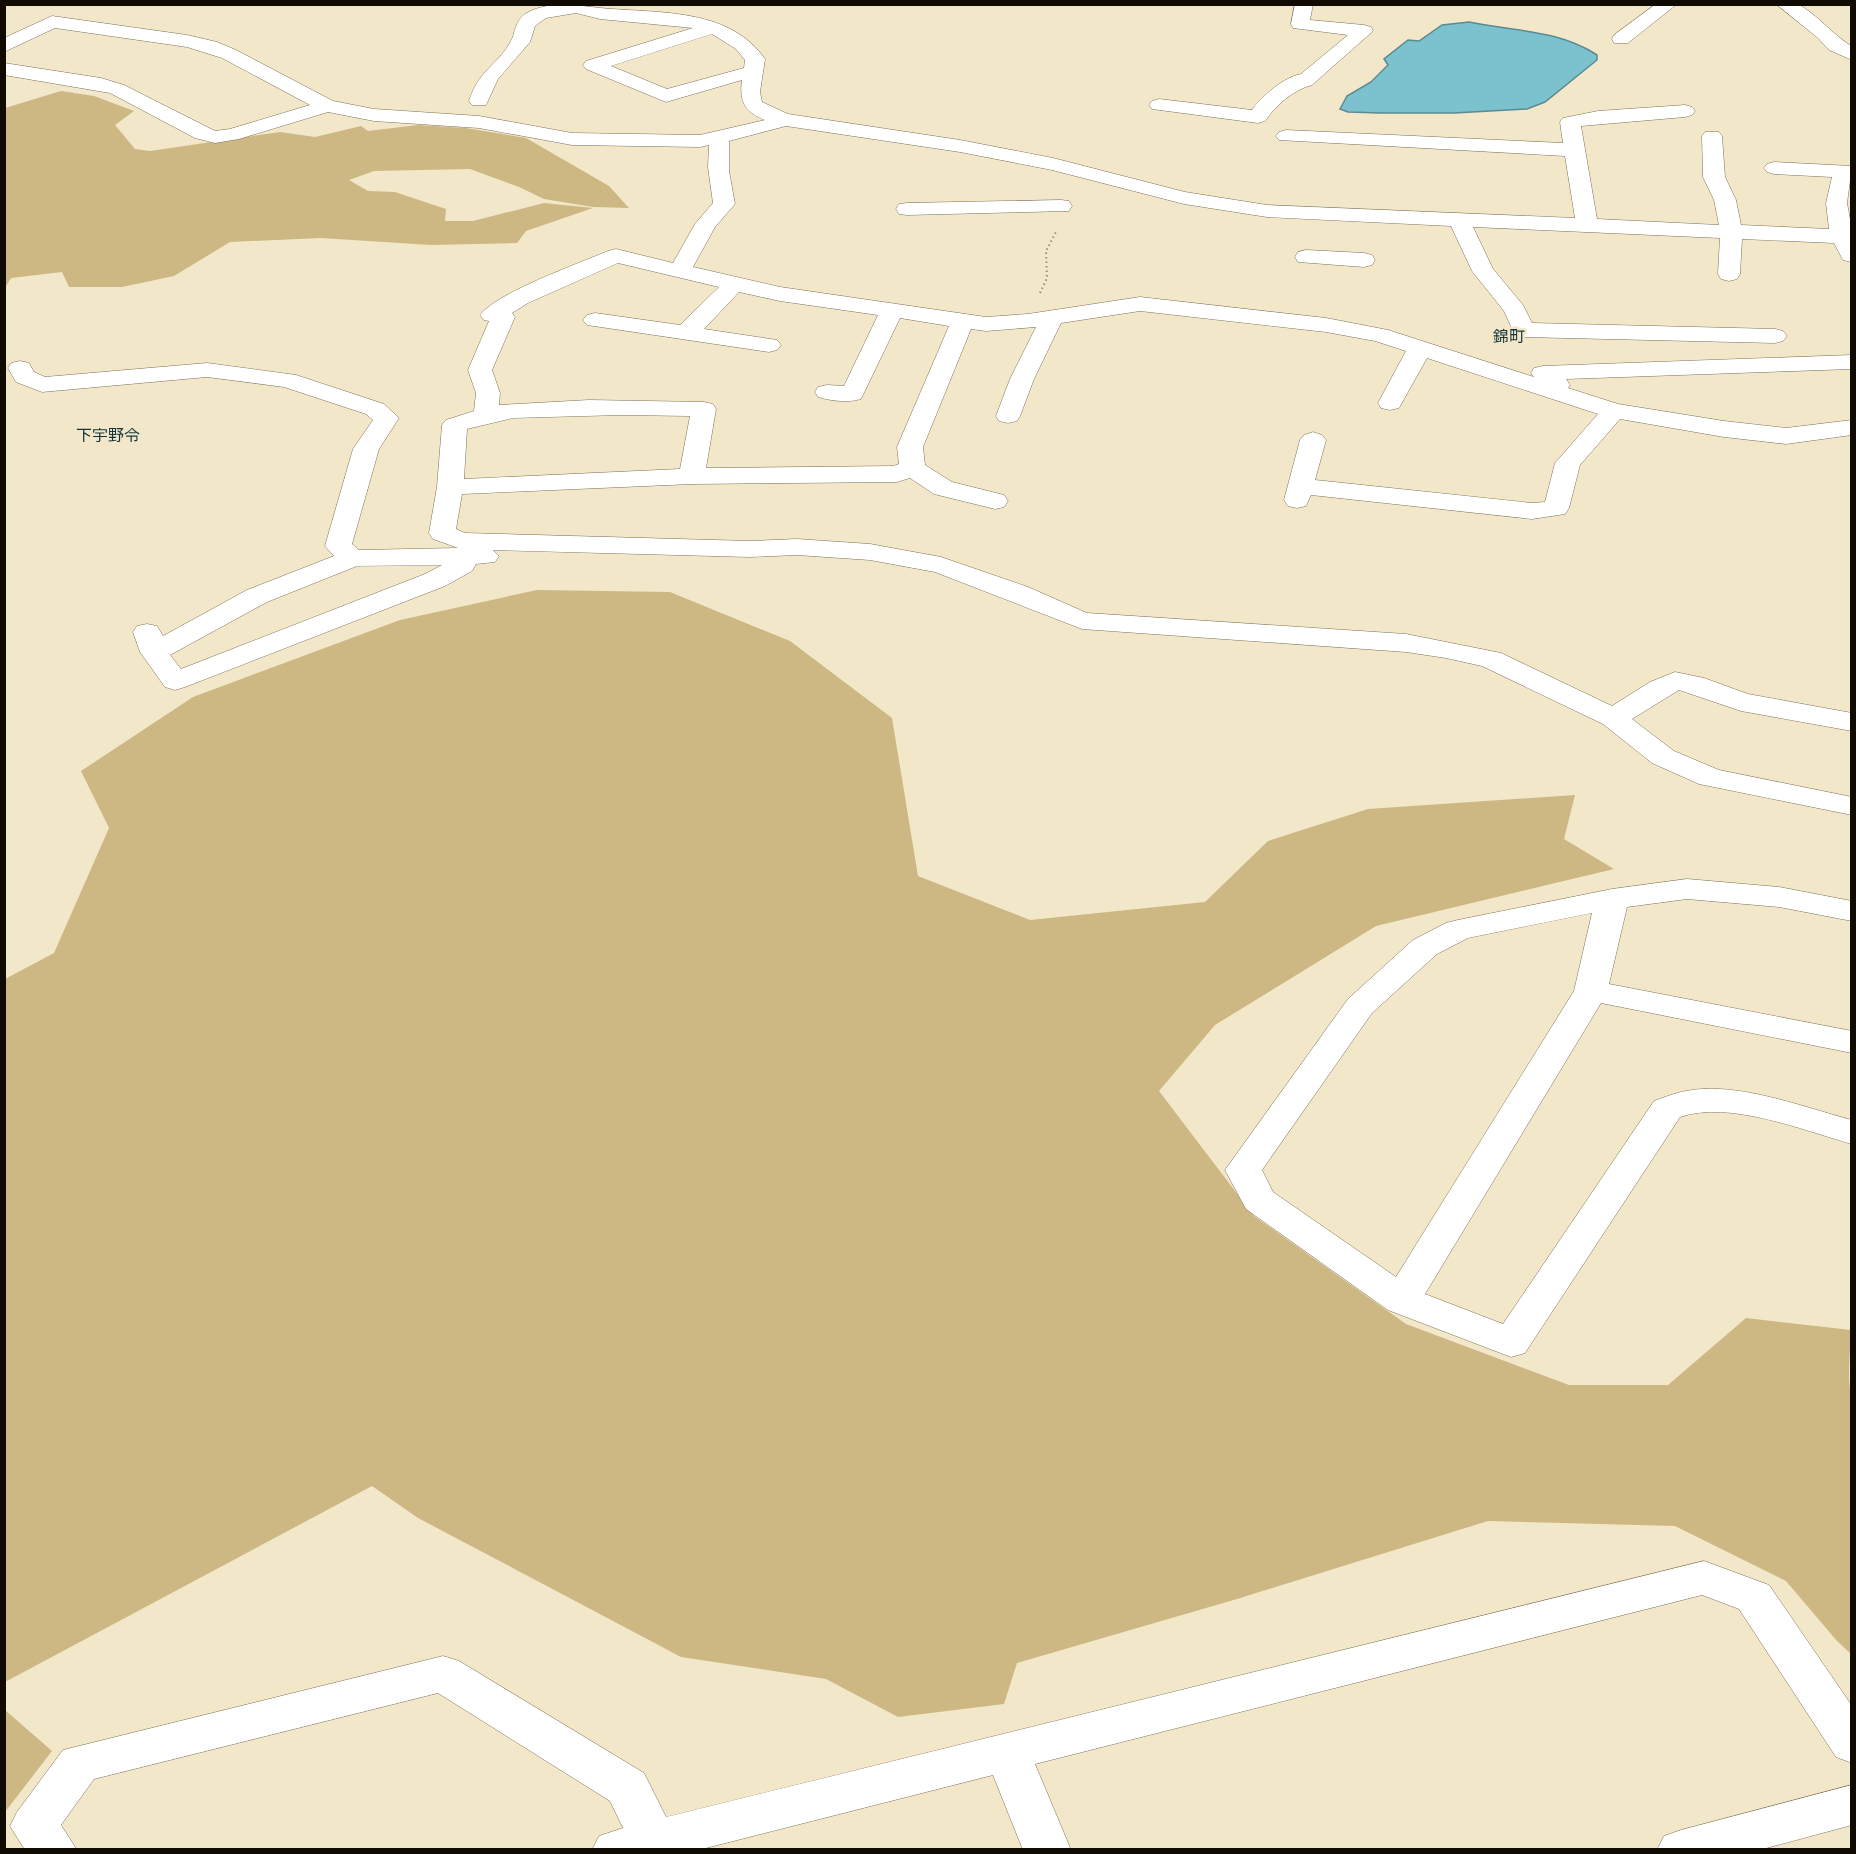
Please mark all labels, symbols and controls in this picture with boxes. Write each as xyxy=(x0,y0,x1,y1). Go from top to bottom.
district label: 錦町 xyxy=(1493,327,1525,346)
district label: 下宇野令 xyxy=(76,426,140,445)

